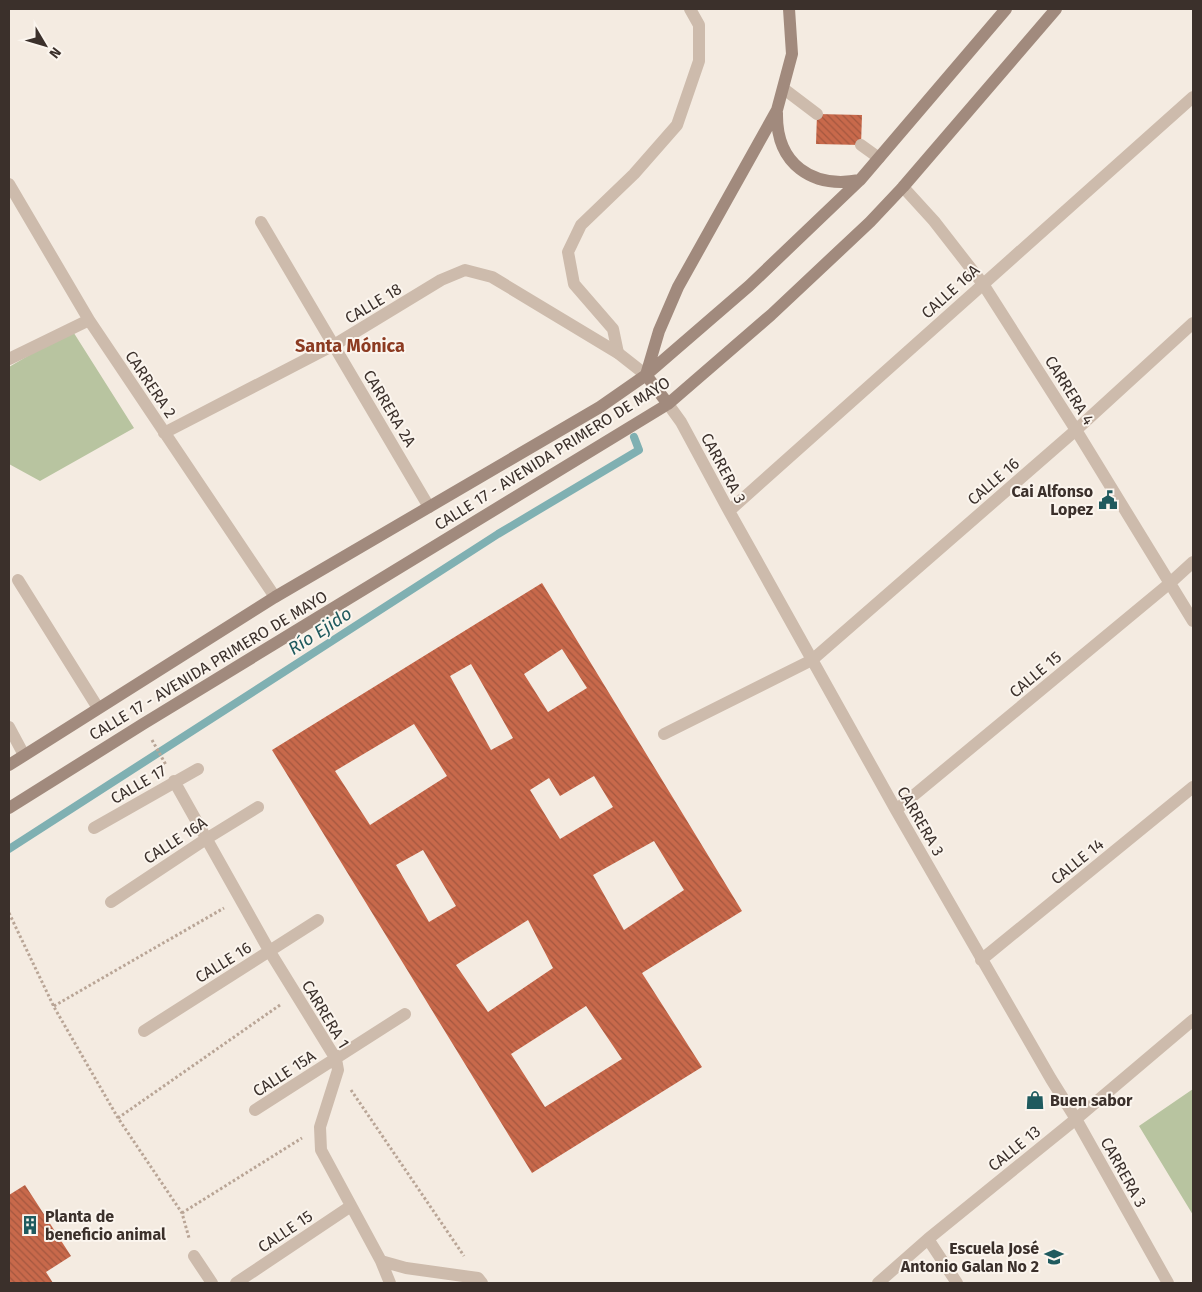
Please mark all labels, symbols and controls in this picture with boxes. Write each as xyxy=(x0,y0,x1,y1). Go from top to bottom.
north arrow xyxy=(20,20,70,70)
text: N xyxy=(45,44,64,62)
street label: CALLE 16A xyxy=(917,260,984,322)
street label: CALLE 18 xyxy=(342,279,405,328)
district label: Santa Mónica xyxy=(295,335,405,357)
street label: CARRERA 2 xyxy=(121,347,180,422)
street label: CARRERA 4 xyxy=(1041,352,1098,429)
street label: CARRERA 2A xyxy=(359,366,420,451)
street label: CALLE 17 - AVENIDA PRIMERO DE MAYO xyxy=(431,373,674,534)
street label: CARRERA 3 xyxy=(697,430,750,507)
street label: CALLE 16 xyxy=(964,454,1023,509)
place label: Cai Alfonso Lopez xyxy=(1012,482,1094,519)
public building icon: Cai Alfonso Lopez xyxy=(1097,489,1119,511)
street label: CALLE 17 - AVENIDA PRIMERO DE MAYO xyxy=(86,587,331,744)
water label: Río Ejido xyxy=(284,602,356,660)
street label: CALLE 15 xyxy=(1006,647,1065,702)
street label: CALLE 17 xyxy=(107,761,169,808)
street label: CARRERA 3 xyxy=(893,783,948,859)
street label: CALLE 16A xyxy=(140,813,211,868)
street label: CALLE 14 xyxy=(1047,834,1108,888)
street label: CALLE 16 xyxy=(192,938,255,987)
street label: CARRERA 1 xyxy=(298,977,353,1052)
street label: CALLE 15A xyxy=(249,1046,320,1101)
shop icon: Buen sabor xyxy=(1024,1089,1046,1111)
place label: Buen sabor xyxy=(1050,1091,1133,1110)
street label: CALLE 13 xyxy=(984,1122,1044,1175)
street label: CARRERA 3 xyxy=(1097,1134,1151,1211)
street label: CALLE 15 xyxy=(254,1206,316,1257)
place label: Planta de beneficio animal xyxy=(45,1207,166,1244)
building icon: Planta de beneficio animal xyxy=(19,1214,41,1236)
place label: Escuela José Antonio Galan No 2 xyxy=(900,1239,1039,1276)
school or university icon: Escuela José Antonio Galan No 2 xyxy=(1043,1246,1065,1268)

